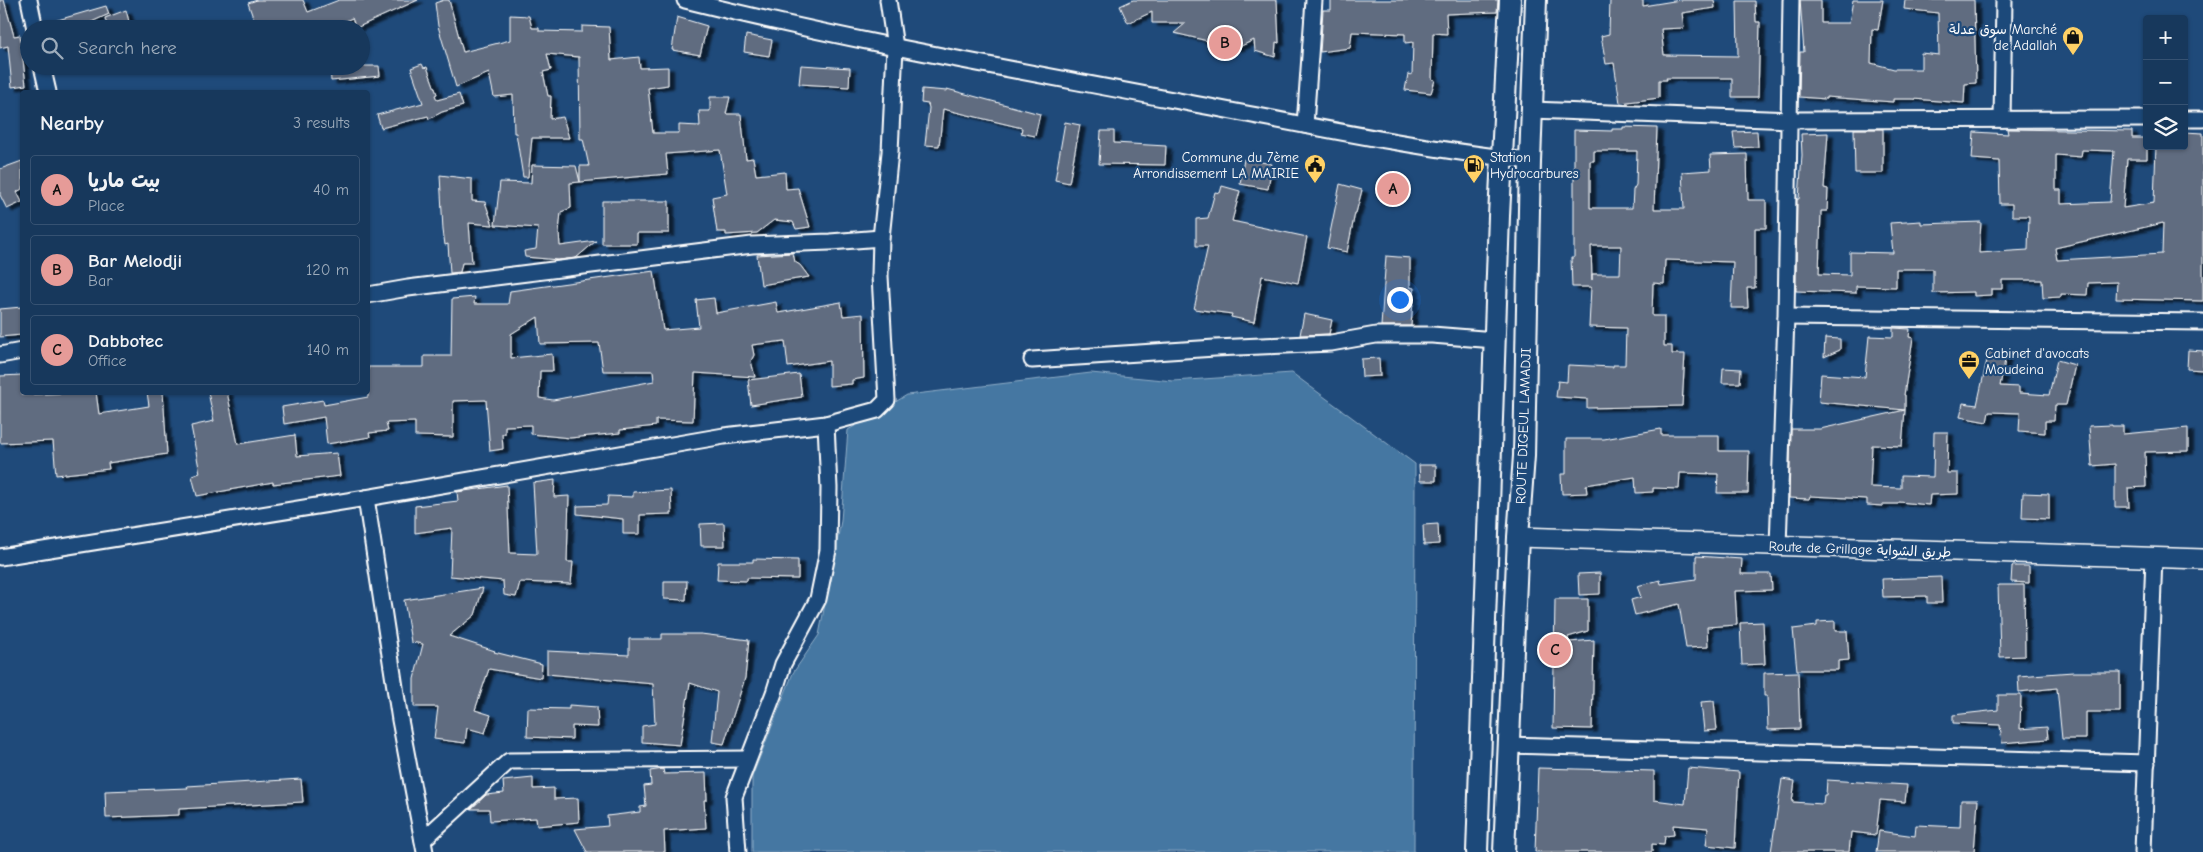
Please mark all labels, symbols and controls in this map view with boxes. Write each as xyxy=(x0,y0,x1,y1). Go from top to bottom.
map controls xyxy=(2143,15,2188,150)
button: + xyxy=(2143,15,2188,60)
search box xyxy=(20,20,370,75)
place label: سوق عدلة Marché de Adallah xyxy=(1949,21,2057,54)
pin: B xyxy=(1209,24,1241,62)
shop icon: سوق عدلة Marché de Adallah xyxy=(2061,25,2085,56)
icon: search xyxy=(38,34,66,62)
text: Search here xyxy=(78,37,177,59)
button: − xyxy=(2143,60,2188,105)
button: layers xyxy=(2143,105,2188,150)
text: Nearby xyxy=(40,111,104,135)
text: 3 results xyxy=(293,114,350,132)
place label: Commune du 7ème Arrondissement LA MAIRIE xyxy=(1133,149,1299,182)
place label: Station Hydrocarbures xyxy=(1490,149,1579,182)
public building icon: Commune du 7ème Arrondissement LA MAIRIE xyxy=(1303,153,1327,184)
fuel station icon: Station Hydrocarbures xyxy=(1462,153,1486,184)
text: بيت ماريا xyxy=(88,170,160,192)
pin: A xyxy=(1377,170,1409,208)
text: A xyxy=(53,181,61,199)
text: 40 m xyxy=(313,181,349,199)
text: Place xyxy=(88,197,124,215)
text: Bar Melodji xyxy=(88,250,182,272)
text: B xyxy=(52,261,62,279)
text: 120 m xyxy=(306,261,349,279)
text: Bar xyxy=(88,272,113,290)
your location xyxy=(1387,287,1413,313)
text: Dabbotec xyxy=(88,330,163,352)
text: C xyxy=(52,341,62,359)
text: 140 m xyxy=(307,341,349,359)
place label: Cabinet d'avocats Moudeina xyxy=(1985,345,2089,378)
street label: ROUTE DIGEUL LAMADJI xyxy=(1512,348,1535,504)
office icon: Cabinet d'avocats Moudeina xyxy=(1957,349,1981,380)
text: Office xyxy=(88,352,127,370)
street label: Route de Grillage طريق الشواية xyxy=(1768,538,1952,561)
pin: C xyxy=(1539,631,1571,669)

